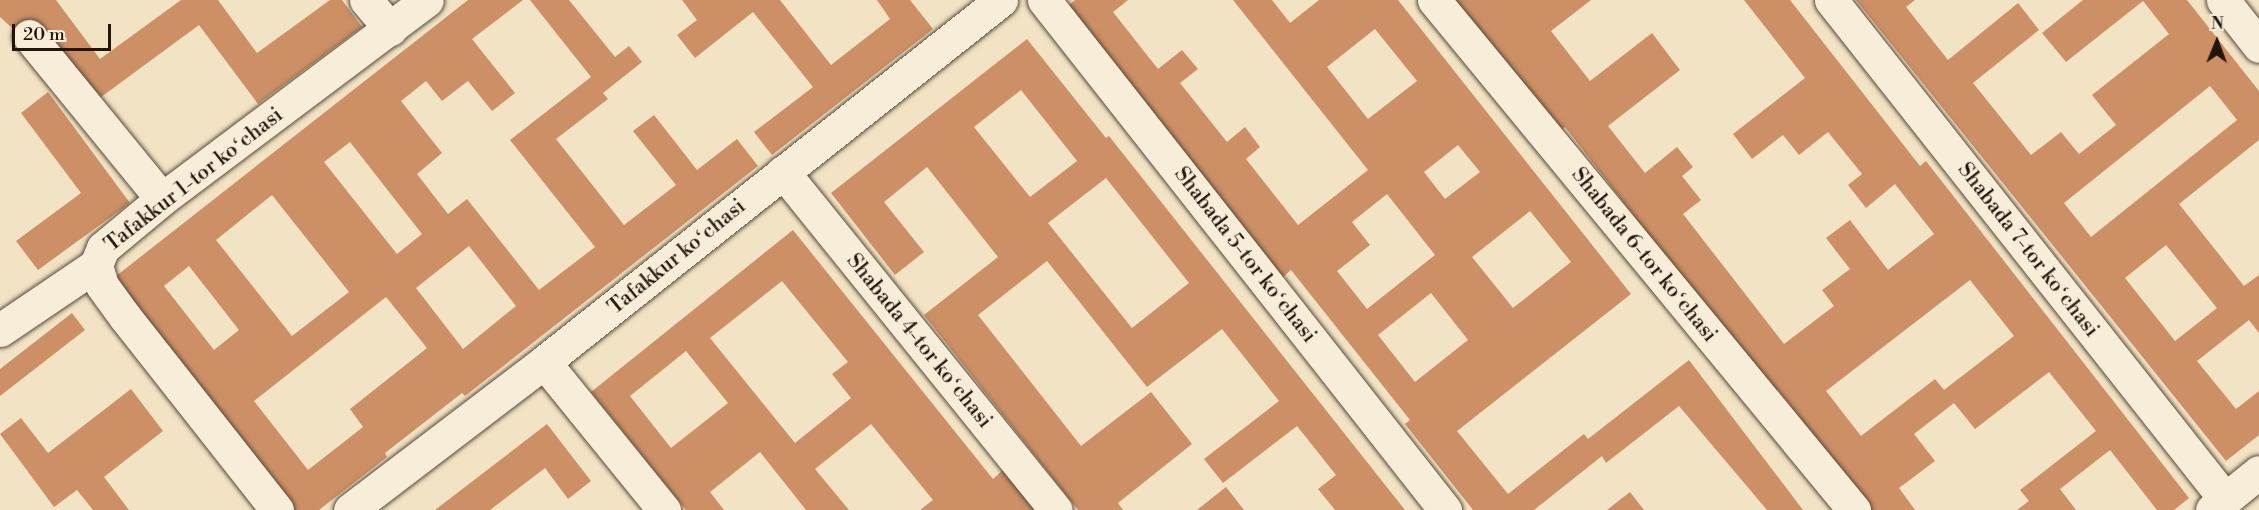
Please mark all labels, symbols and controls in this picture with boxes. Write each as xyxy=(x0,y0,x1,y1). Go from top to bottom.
scale bar xyxy=(15,12,114,50)
north arrow xyxy=(2187,12,2247,72)
text: N xyxy=(2211,14,2224,34)
text: 20 m xyxy=(23,23,65,46)
street label: Tafakkur 1-tor koʻchasi xyxy=(100,103,288,257)
street label: Shabada 7-tor koʻchasi xyxy=(1952,158,2104,342)
street label: Shabada 5-tor koʻchasi xyxy=(1169,162,1321,348)
street label: Shabada 6-tor koʻchasi xyxy=(1566,163,1722,347)
street label: Tafakkur koʻchasi xyxy=(603,194,751,320)
street label: Shabada 4-tor koʻchasi xyxy=(841,249,997,433)

